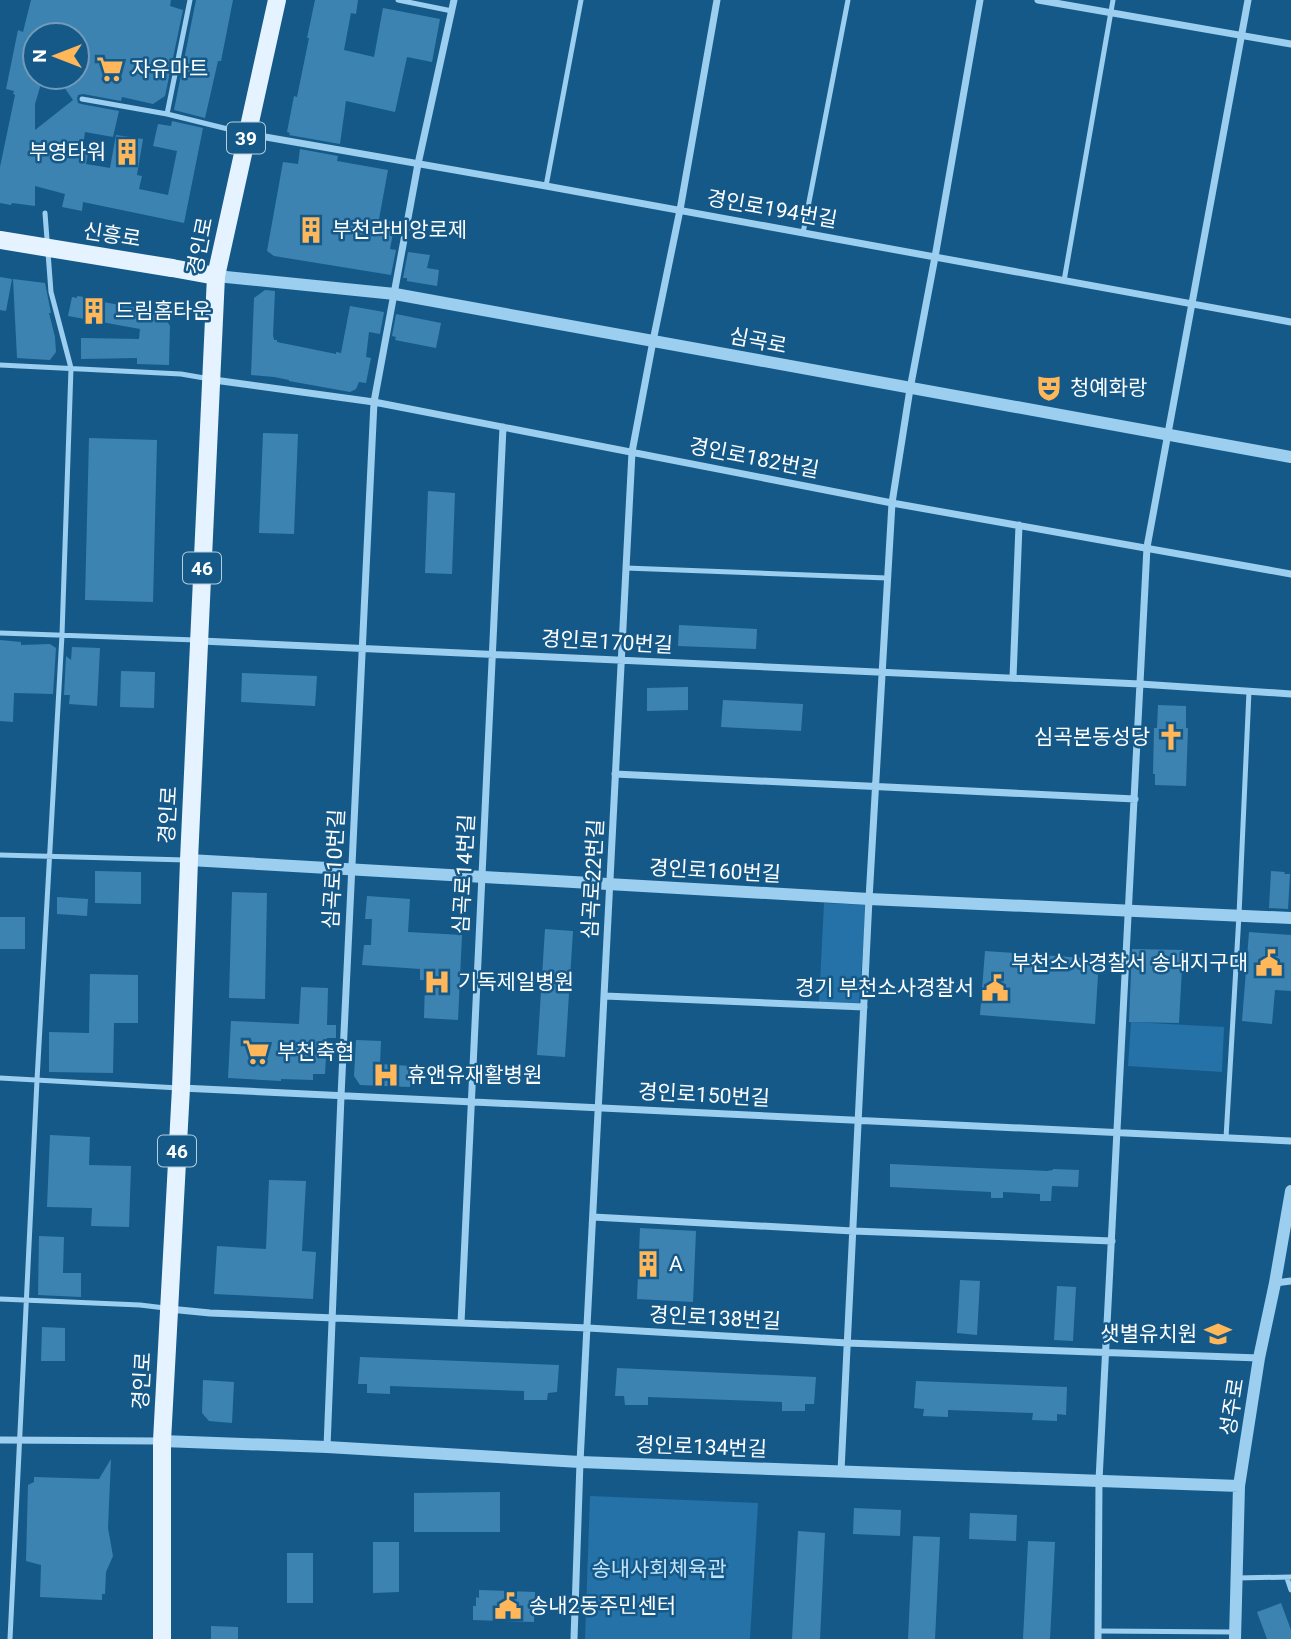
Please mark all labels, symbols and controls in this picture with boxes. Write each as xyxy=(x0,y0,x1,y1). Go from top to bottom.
north arrow xyxy=(21,21,91,91)
text: N xyxy=(28,49,51,63)
supermarket icon: 자유마트 xyxy=(95,54,125,84)
place label: 자유마트 xyxy=(131,57,208,81)
road number: 39 xyxy=(227,122,265,154)
building icon: 부영타워 xyxy=(112,137,142,167)
place label: 부영타워 xyxy=(29,140,106,164)
street label: 경인로194번길 xyxy=(705,186,839,232)
street label: 경인로 xyxy=(183,215,217,277)
building icon: 부천라비앙로제 xyxy=(296,215,326,245)
place label: 부천라비앙로제 xyxy=(332,218,467,242)
street label: 신흥로 xyxy=(81,219,143,251)
building icon: 드림홈타운 xyxy=(79,296,109,326)
place label: 드림홈타운 xyxy=(115,299,212,323)
street label: 심곡로 xyxy=(727,324,789,358)
theatre icon: 청예화랑 xyxy=(1034,373,1064,403)
place label: 청예화랑 xyxy=(1070,376,1147,400)
street label: 경인로182번길 xyxy=(687,434,821,482)
road number: 46 xyxy=(183,552,221,583)
street label: 경인로170번길 xyxy=(540,627,674,657)
church icon: 심곡본동성당 xyxy=(1156,722,1186,752)
place label: 심곡본동성당 xyxy=(1034,725,1150,749)
street label: 경인로 xyxy=(154,785,182,845)
street label: 심곡로10번길 xyxy=(319,808,349,930)
street label: 심곡로14번길 xyxy=(449,813,479,935)
street label: 심곡로22번길 xyxy=(578,818,608,940)
street label: 경인로160번길 xyxy=(648,856,782,886)
public building icon: 부천소사경찰서 송내지구대 xyxy=(1254,948,1284,978)
place label: 부천소사경찰서 송내지구대 xyxy=(1011,951,1248,975)
hospital icon: 기독제일병원 xyxy=(422,967,452,997)
place label: 기독제일병원 xyxy=(458,970,574,994)
public building icon: 경기 부천소사경찰서 xyxy=(980,973,1010,1003)
place label: 경기 부천소사경찰서 xyxy=(795,976,974,1000)
supermarket icon: 부천축협 xyxy=(241,1037,271,1067)
place label: 부천축협 xyxy=(277,1040,354,1064)
hospital icon: 휴앤유재활병원 xyxy=(371,1060,401,1090)
place label: 휴앤유재활병원 xyxy=(407,1063,542,1087)
street label: 경인로150번길 xyxy=(637,1080,771,1110)
road number: 46 xyxy=(158,1135,196,1166)
building icon: A xyxy=(633,1249,663,1279)
place label: A xyxy=(669,1252,683,1276)
street label: 경인로138번길 xyxy=(648,1303,782,1333)
school or university icon: 샛별유치원 xyxy=(1203,1319,1233,1349)
place label: 샛별유치원 xyxy=(1100,1322,1197,1346)
street label: 경인로 xyxy=(128,1351,156,1411)
street label: 성주로 xyxy=(1216,1376,1248,1438)
street label: 경인로134번길 xyxy=(635,1433,767,1461)
park label: 송내사회체육관 xyxy=(591,1557,727,1581)
public building icon: 송내2동주민센터 xyxy=(493,1591,523,1621)
place label: 송내2동주민센터 xyxy=(529,1594,676,1618)

